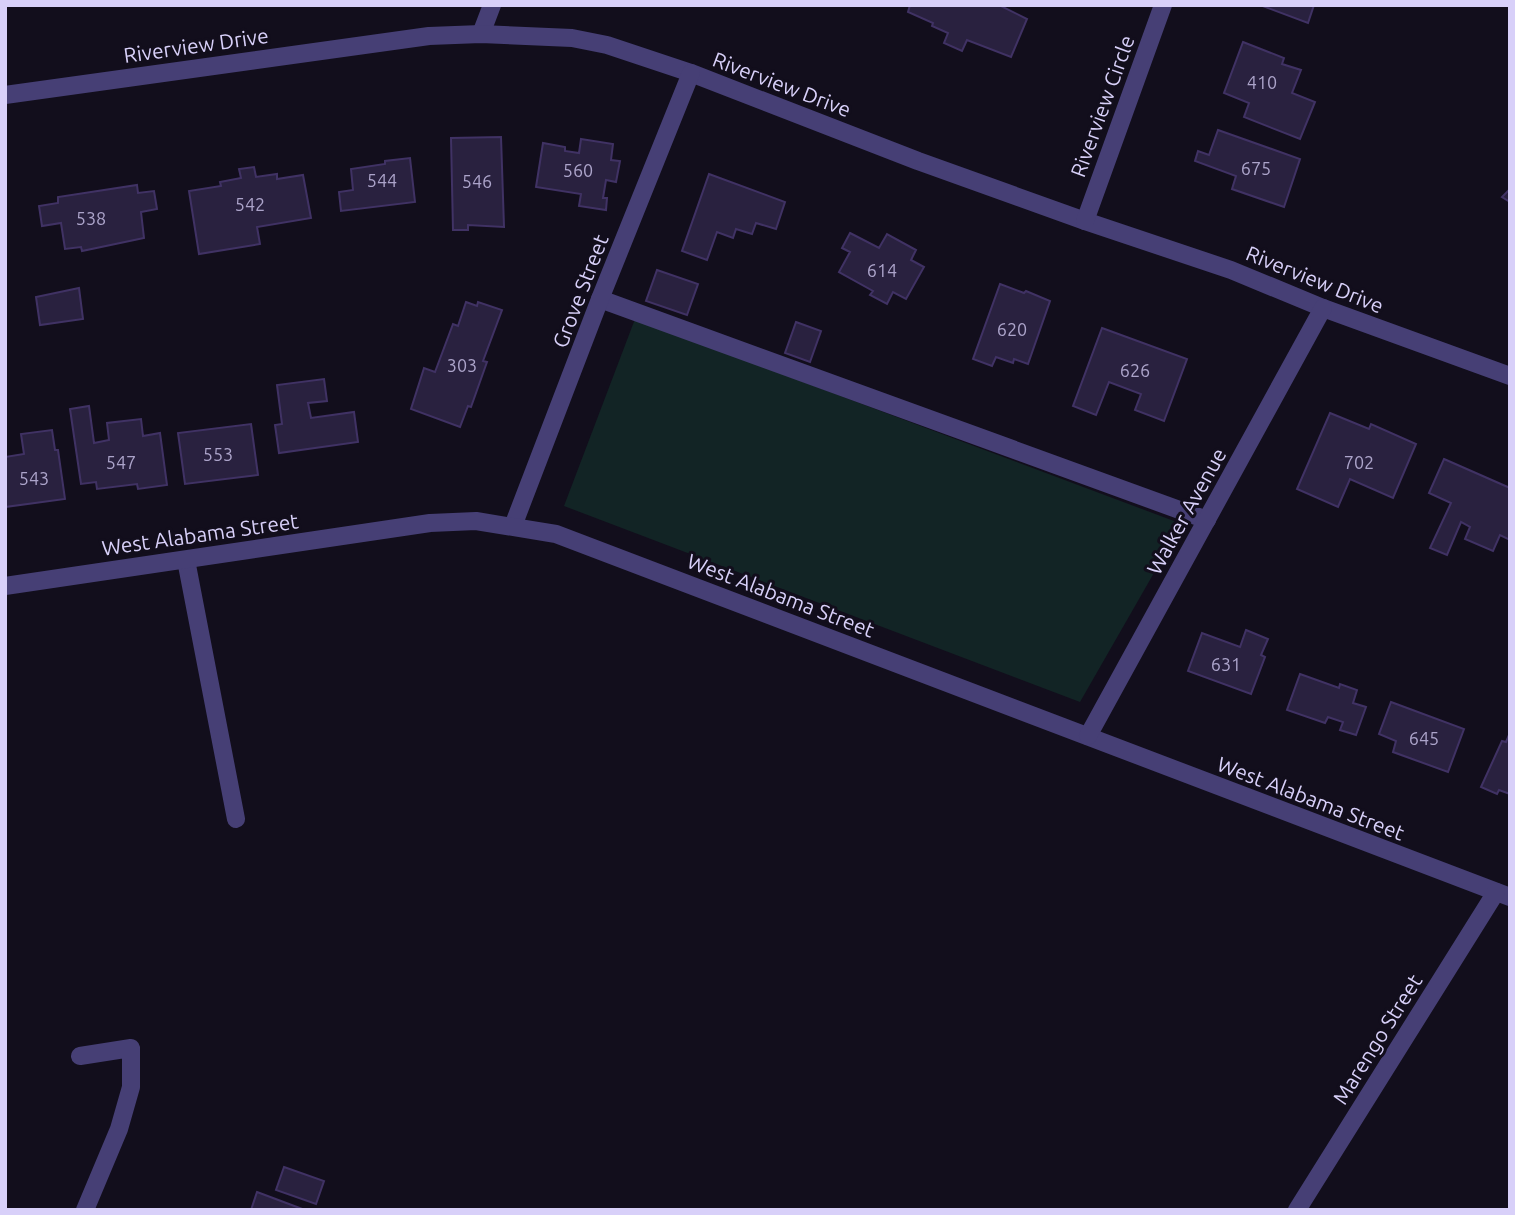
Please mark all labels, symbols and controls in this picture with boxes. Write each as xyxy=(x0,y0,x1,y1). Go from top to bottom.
street label: Riverview Drive xyxy=(122,23,270,67)
street label: Riverview Circle xyxy=(1065,32,1139,180)
street label: Riverview Drive xyxy=(710,47,854,121)
house number: 410 xyxy=(1247,72,1277,92)
house number: 675 xyxy=(1241,158,1271,178)
house number: 560 xyxy=(563,160,593,180)
house number: 544 xyxy=(367,170,397,190)
house number: 546 xyxy=(462,171,492,191)
house number: 542 xyxy=(235,194,265,214)
house number: 538 xyxy=(76,208,106,228)
street label: Grove Street xyxy=(547,231,613,351)
street label: Riverview Drive xyxy=(1243,241,1387,317)
house number: 614 xyxy=(867,260,897,280)
house number: 620 xyxy=(997,319,1027,339)
house number: 303 xyxy=(447,355,477,375)
house number: 626 xyxy=(1120,360,1150,380)
house number: 553 xyxy=(203,444,233,464)
street label: Walker Avenue xyxy=(1141,444,1231,578)
house number: 547 xyxy=(106,452,136,472)
house number: 702 xyxy=(1344,452,1374,472)
house number: 543 xyxy=(19,468,49,488)
street label: West Alabama Street xyxy=(100,508,300,560)
street label: West Alabama Street xyxy=(684,548,878,642)
house number: 631 xyxy=(1211,654,1241,674)
house number: 645 xyxy=(1409,728,1439,748)
street label: West Alabama Street xyxy=(1214,751,1408,845)
street label: Marengo Street xyxy=(1328,970,1426,1108)

